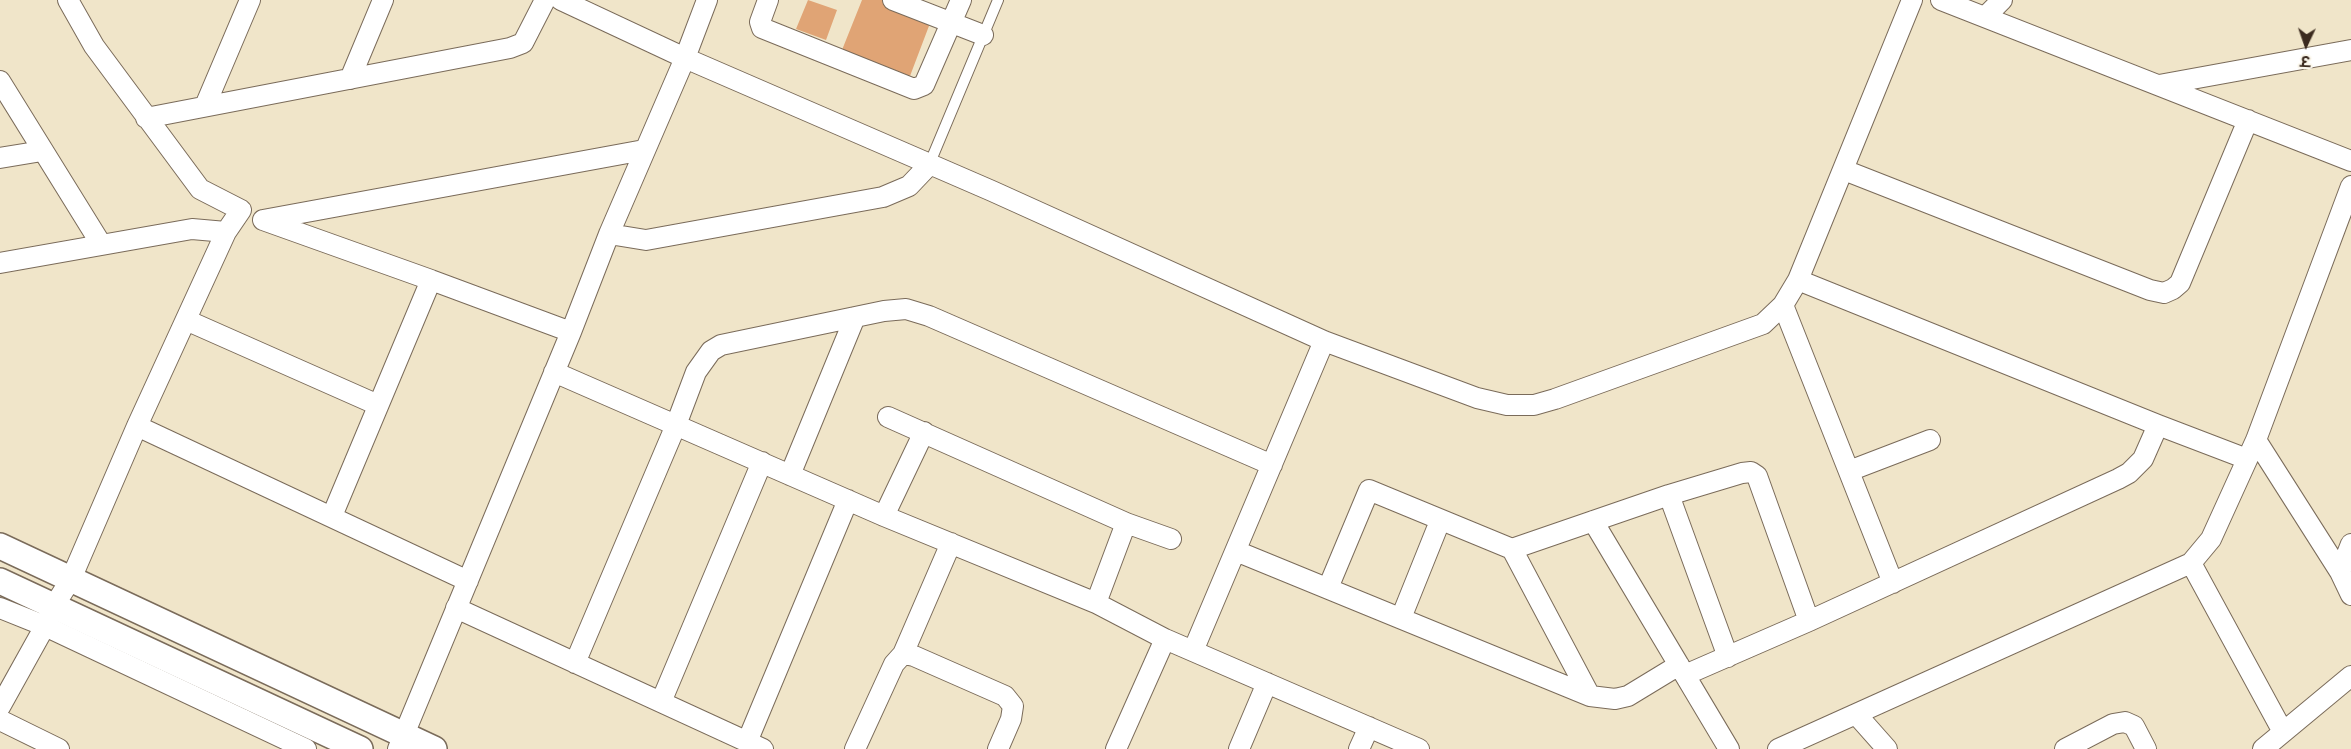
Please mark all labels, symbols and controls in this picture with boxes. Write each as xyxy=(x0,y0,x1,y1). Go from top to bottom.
north arrow xyxy=(2281,20,2331,70)
text: उ xyxy=(2300,52,2310,69)

